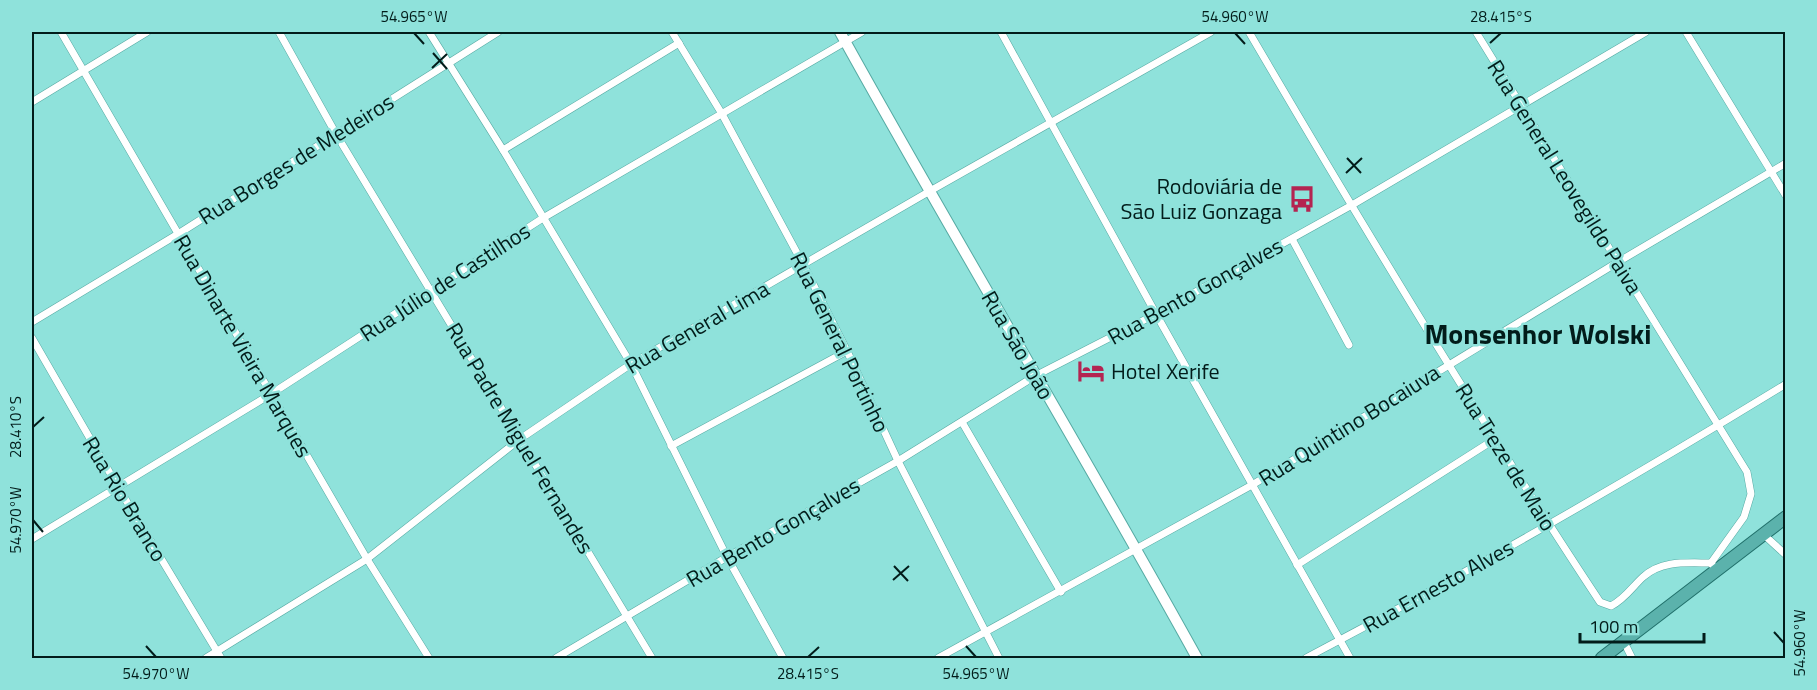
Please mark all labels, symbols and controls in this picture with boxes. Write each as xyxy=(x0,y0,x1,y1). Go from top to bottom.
text: 54.965°W xyxy=(381,5,447,28)
text: 54.960°W xyxy=(1202,5,1268,28)
text: 28.415°S xyxy=(1470,5,1532,28)
street label: Rua General Leovegildo Paiva xyxy=(1479,53,1651,301)
street label: Rua Borges de Medeiros xyxy=(192,85,400,233)
place label: Rodoviária de São Luiz Gonzaga xyxy=(1120,169,1282,228)
bus stop icon: Rodoviária de São Luiz Gonzaga xyxy=(1287,184,1317,214)
street label: Rua Júlio de Castilhos xyxy=(353,214,537,350)
street label: Rua Dinarte Vieira Marques xyxy=(165,228,321,464)
street label: Rua Bento Gonçalves xyxy=(1101,229,1289,353)
street label: Rua General Portinho xyxy=(782,246,898,438)
street label: Rua General Lima xyxy=(618,272,776,382)
street label: Rua São João xyxy=(973,284,1063,406)
district label: Monsenhor Wolski xyxy=(1425,312,1652,355)
street label: Rua Padre Miguel Fernandes xyxy=(437,316,603,560)
place label: Hotel Xerife xyxy=(1111,354,1220,388)
street label: Rua Quintino Bocaiuva xyxy=(1252,355,1446,495)
hotel icon: Hotel Xerife xyxy=(1076,356,1106,386)
street label: Rua Treze de Maio xyxy=(1447,376,1565,538)
text: 28.410°S xyxy=(4,396,27,458)
street label: Rua Rio Branco xyxy=(74,430,176,568)
street label: Rua Bento Gonçalves xyxy=(680,468,866,596)
text: 54.970°W xyxy=(4,487,27,553)
street label: Rua Ernesto Alves xyxy=(1356,530,1520,642)
scale bar xyxy=(1580,606,1704,644)
text: 54.960°W xyxy=(1788,610,1811,676)
text: 100 m xyxy=(1589,613,1638,640)
text: 54.970°W xyxy=(123,662,189,685)
text: 28.415°S xyxy=(777,662,839,685)
text: 54.965°W xyxy=(943,662,1009,685)

